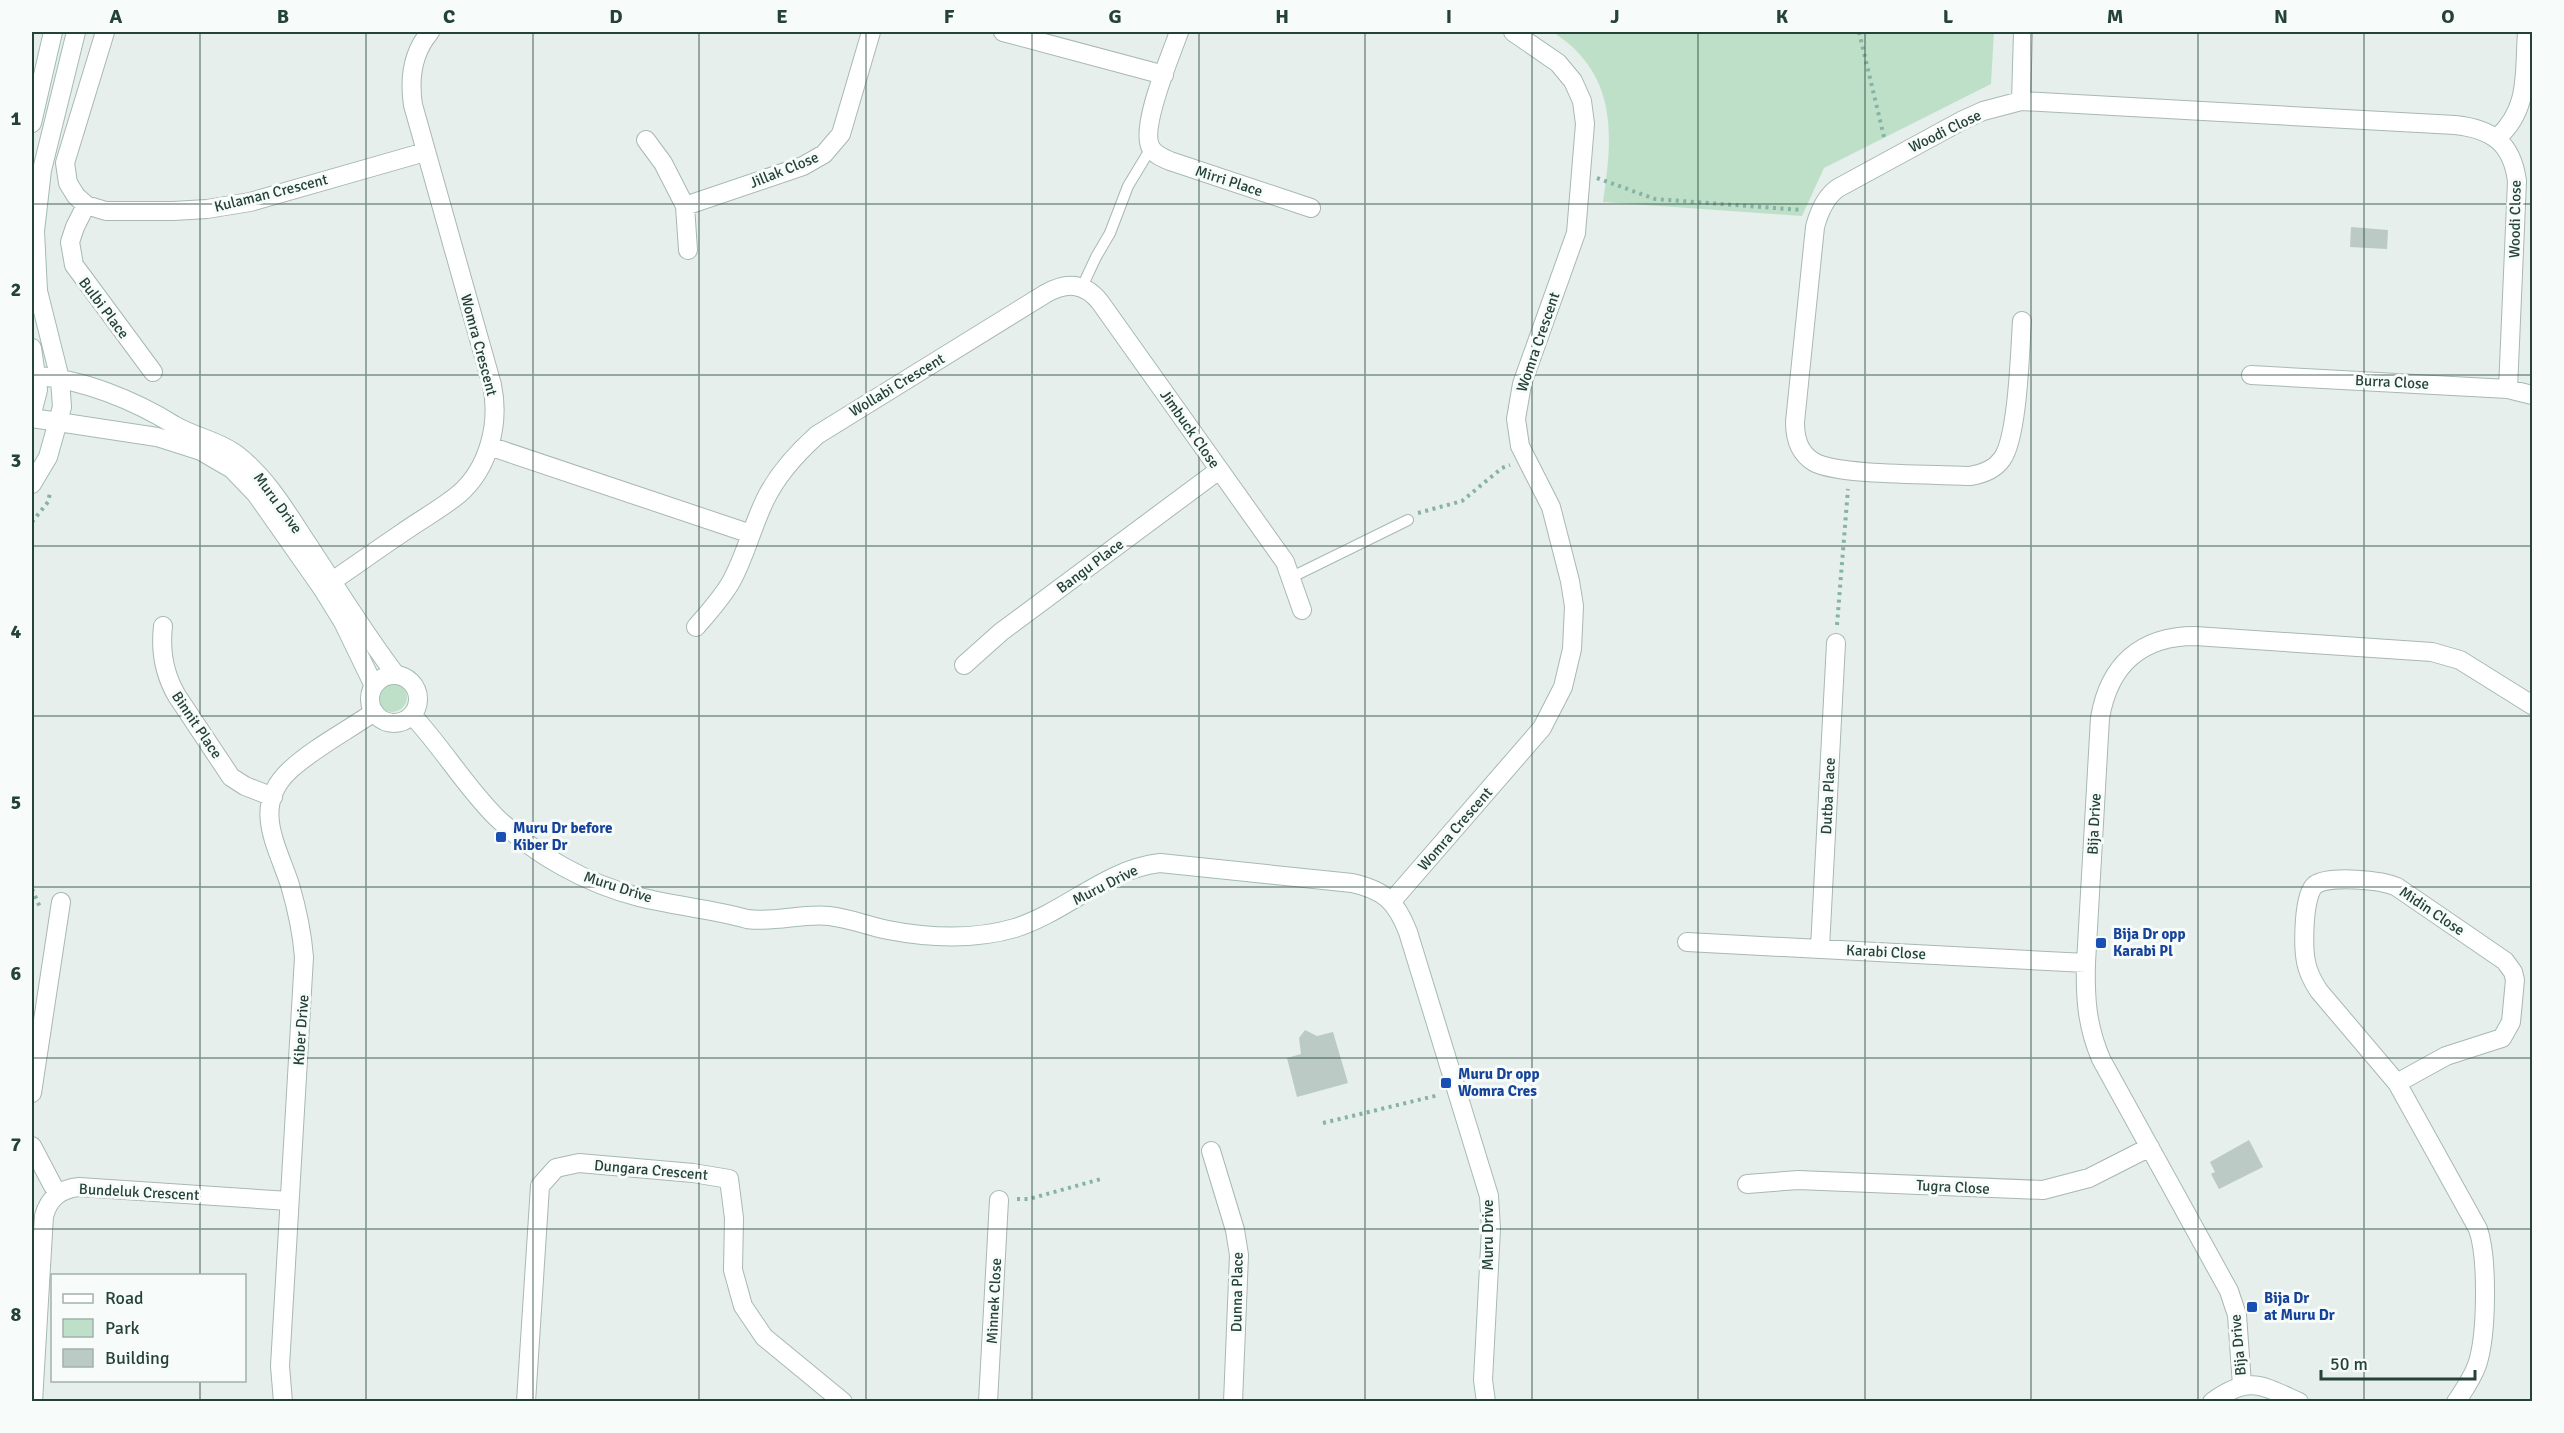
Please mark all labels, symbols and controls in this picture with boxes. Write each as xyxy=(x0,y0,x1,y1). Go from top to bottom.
text: A xyxy=(110,4,123,29)
text: B xyxy=(277,4,289,29)
text: C xyxy=(443,4,455,29)
text: D xyxy=(609,4,623,29)
text: E xyxy=(776,4,788,29)
text: F xyxy=(944,4,955,29)
text: G xyxy=(1108,4,1122,29)
text: H xyxy=(1275,4,1289,29)
text: I xyxy=(1446,4,1452,29)
text: J xyxy=(1610,4,1620,29)
text: K xyxy=(1776,4,1789,29)
text: L xyxy=(1943,4,1954,29)
text: M xyxy=(2107,4,2123,29)
text: N xyxy=(2274,4,2288,29)
text: O xyxy=(2441,4,2455,29)
text: 1 xyxy=(11,106,22,131)
street label: Woodi Close xyxy=(1906,106,1984,156)
street label: Jillak Close xyxy=(747,148,821,192)
street label: Mirri Place xyxy=(1193,162,1265,200)
street label: Kulaman Crescent xyxy=(212,170,330,216)
street label: Woodi Close xyxy=(2505,180,2525,258)
street label: Bulbi Place xyxy=(75,274,133,342)
text: 2 xyxy=(11,277,21,302)
street label: Womra Crescent xyxy=(1512,290,1564,394)
street label: Womra Crescent xyxy=(457,292,501,398)
street label: Wollabi Crescent xyxy=(846,350,948,420)
street label: Burra Close xyxy=(2354,371,2430,393)
street label: Jimbuck Close xyxy=(1156,386,1224,472)
text: 3 xyxy=(11,448,21,473)
street label: Muru Drive xyxy=(250,469,306,537)
street label: Bangu Place xyxy=(1053,535,1127,597)
text: 4 xyxy=(11,619,22,644)
street label: Binnit Place xyxy=(168,688,226,762)
street label: Dutba Place xyxy=(1817,757,1839,835)
street label: Womra Crescent xyxy=(1414,784,1496,874)
text: 5 xyxy=(11,790,21,815)
street label: Bija Drive xyxy=(2083,793,2105,855)
place label: Muru Dr before Kiber Dr xyxy=(513,819,612,854)
marker: Muru Dr before Kiber Dr xyxy=(494,830,508,844)
street label: Muru Drive xyxy=(1069,861,1141,909)
street label: Muru Drive xyxy=(582,867,654,907)
street label: Midin Close xyxy=(2396,883,2468,939)
place label: Bija Dr opp Karabi Pl xyxy=(2113,925,2185,960)
marker: Bija Dr opp Karabi Pl xyxy=(2094,936,2108,950)
street label: Karabi Close xyxy=(1846,941,1926,963)
text: 6 xyxy=(11,961,22,986)
street label: Kiber Drive xyxy=(290,994,312,1066)
place label: Muru Dr opp Womra Cres xyxy=(1458,1065,1539,1100)
marker: Muru Dr opp Womra Cres xyxy=(1439,1076,1453,1090)
text: 7 xyxy=(11,1132,22,1157)
street label: Dungara Crescent xyxy=(593,1156,709,1184)
street label: Tugra Close xyxy=(1916,1176,1990,1198)
street label: Bundeluk Crescent xyxy=(78,1180,200,1204)
street label: Muru Drive xyxy=(1479,1200,1497,1270)
street label: Dunna Place xyxy=(1227,1252,1247,1332)
street label: Minnek Close xyxy=(983,1258,1005,1344)
legend xyxy=(51,1274,246,1382)
text: Road xyxy=(105,1287,144,1309)
place label: Bija Dr at Muru Dr xyxy=(2264,1289,2335,1324)
marker: Bija Dr at Muru Dr xyxy=(2245,1300,2259,1314)
text: 8 xyxy=(11,1302,22,1327)
street label: Bija Drive xyxy=(2226,1313,2250,1377)
text: Park xyxy=(105,1317,140,1339)
scale bar xyxy=(2321,1343,2476,1381)
text: Building xyxy=(105,1347,169,1369)
text: 50 m xyxy=(2330,1353,2368,1375)

